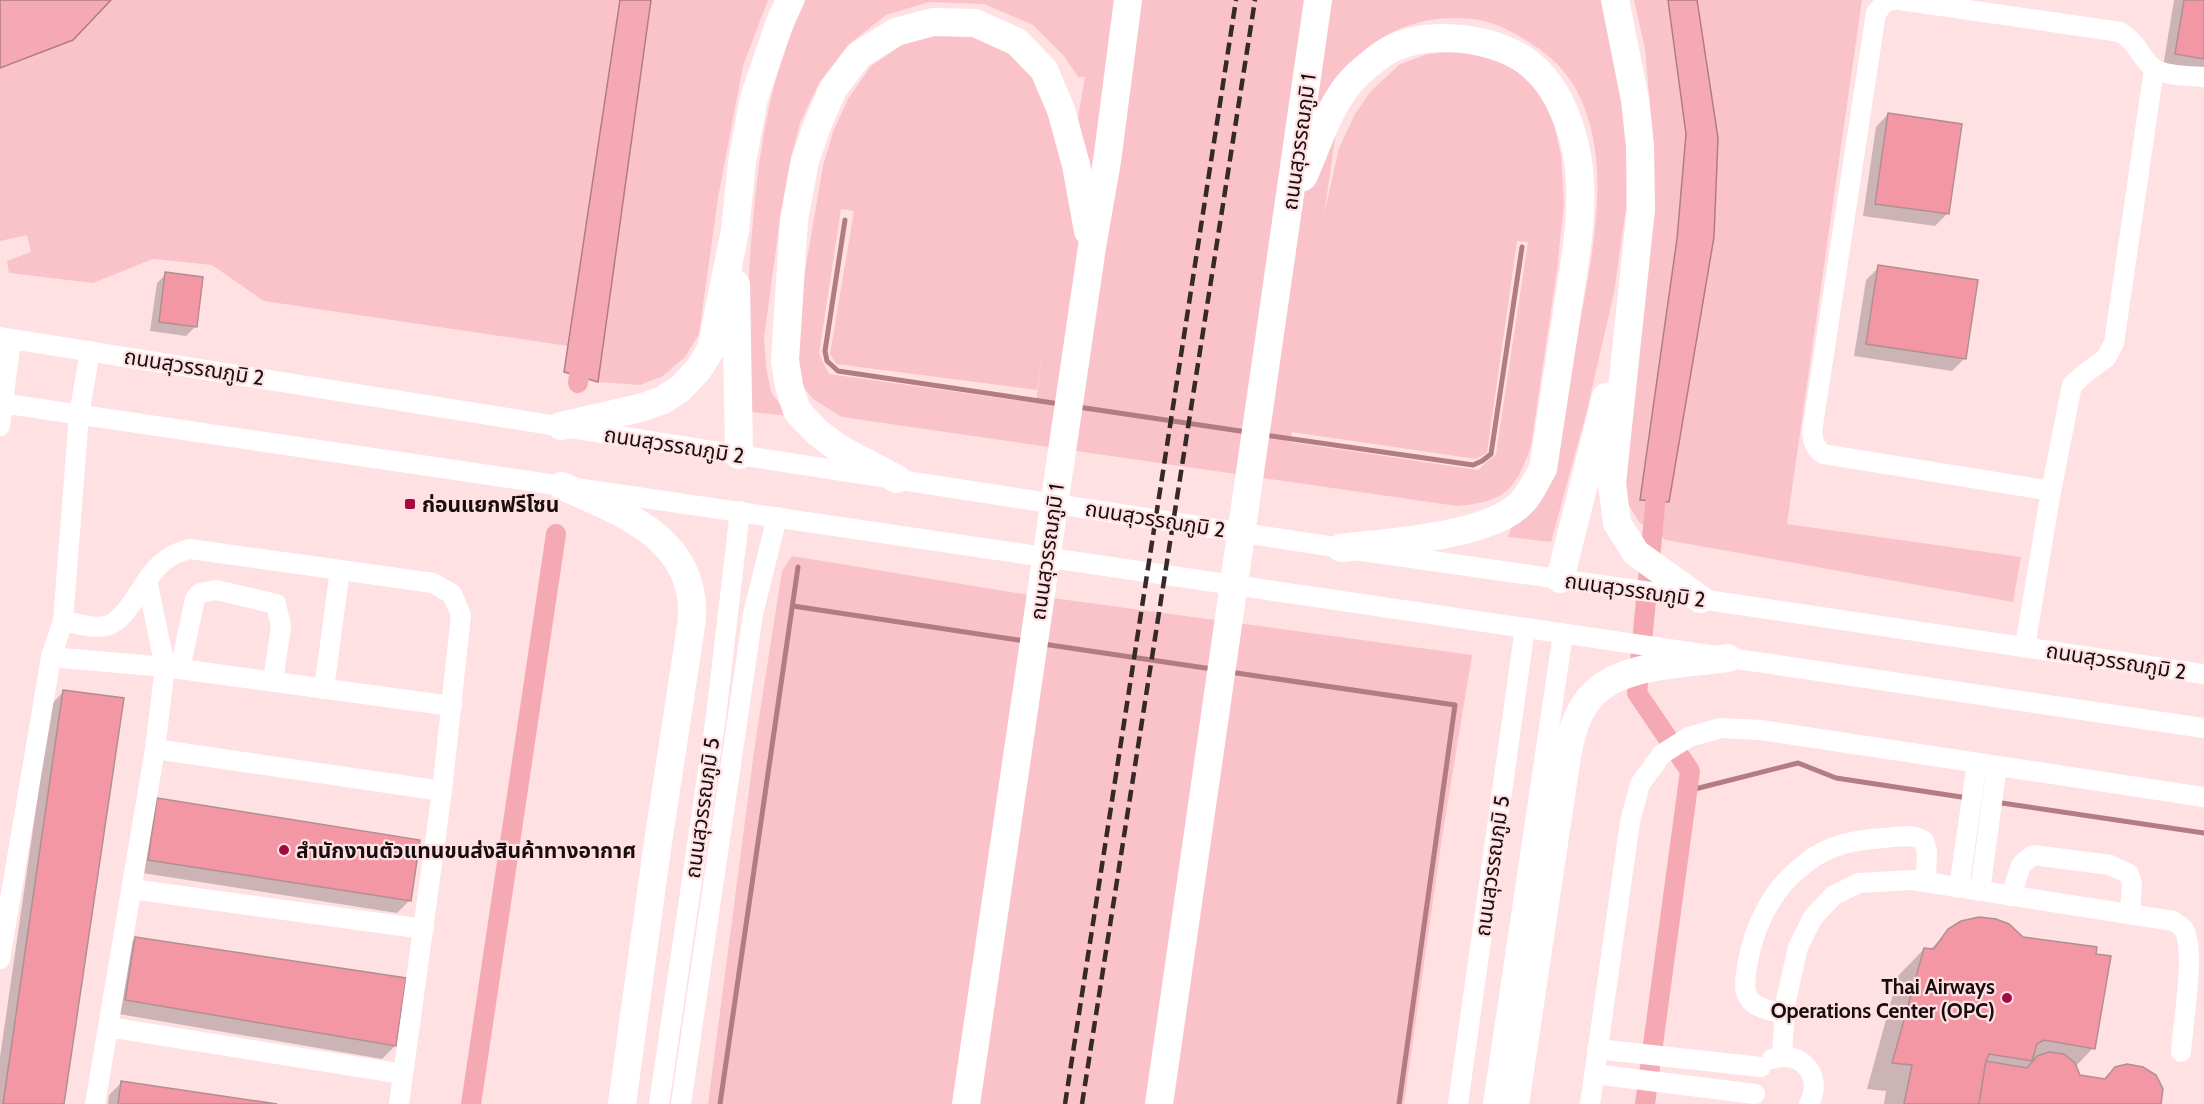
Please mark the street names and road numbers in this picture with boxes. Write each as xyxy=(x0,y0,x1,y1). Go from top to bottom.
street label: ถนนสุวรรณภูมิ 1 xyxy=(1277,72,1322,212)
street label: ถนนสุวรรณภูมิ 2 xyxy=(122,344,266,391)
street label: ถนนสุวรรณภูมิ 2 xyxy=(602,422,746,469)
street label: ถนนสุวรรณภูมิ 1 xyxy=(1025,482,1070,622)
street label: ถนนสุวรรณภูมิ 2 xyxy=(1083,496,1227,543)
street label: ถนนสุวรรณภูมิ 2 xyxy=(1563,568,1707,613)
street label: ถนนสุวรรณภูมิ 2 xyxy=(2044,638,2188,685)
street label: ถนนสุวรรณภูมิ 5 xyxy=(680,736,725,880)
street label: ถนนสุวรรณภูมิ 5 xyxy=(1470,794,1515,938)

